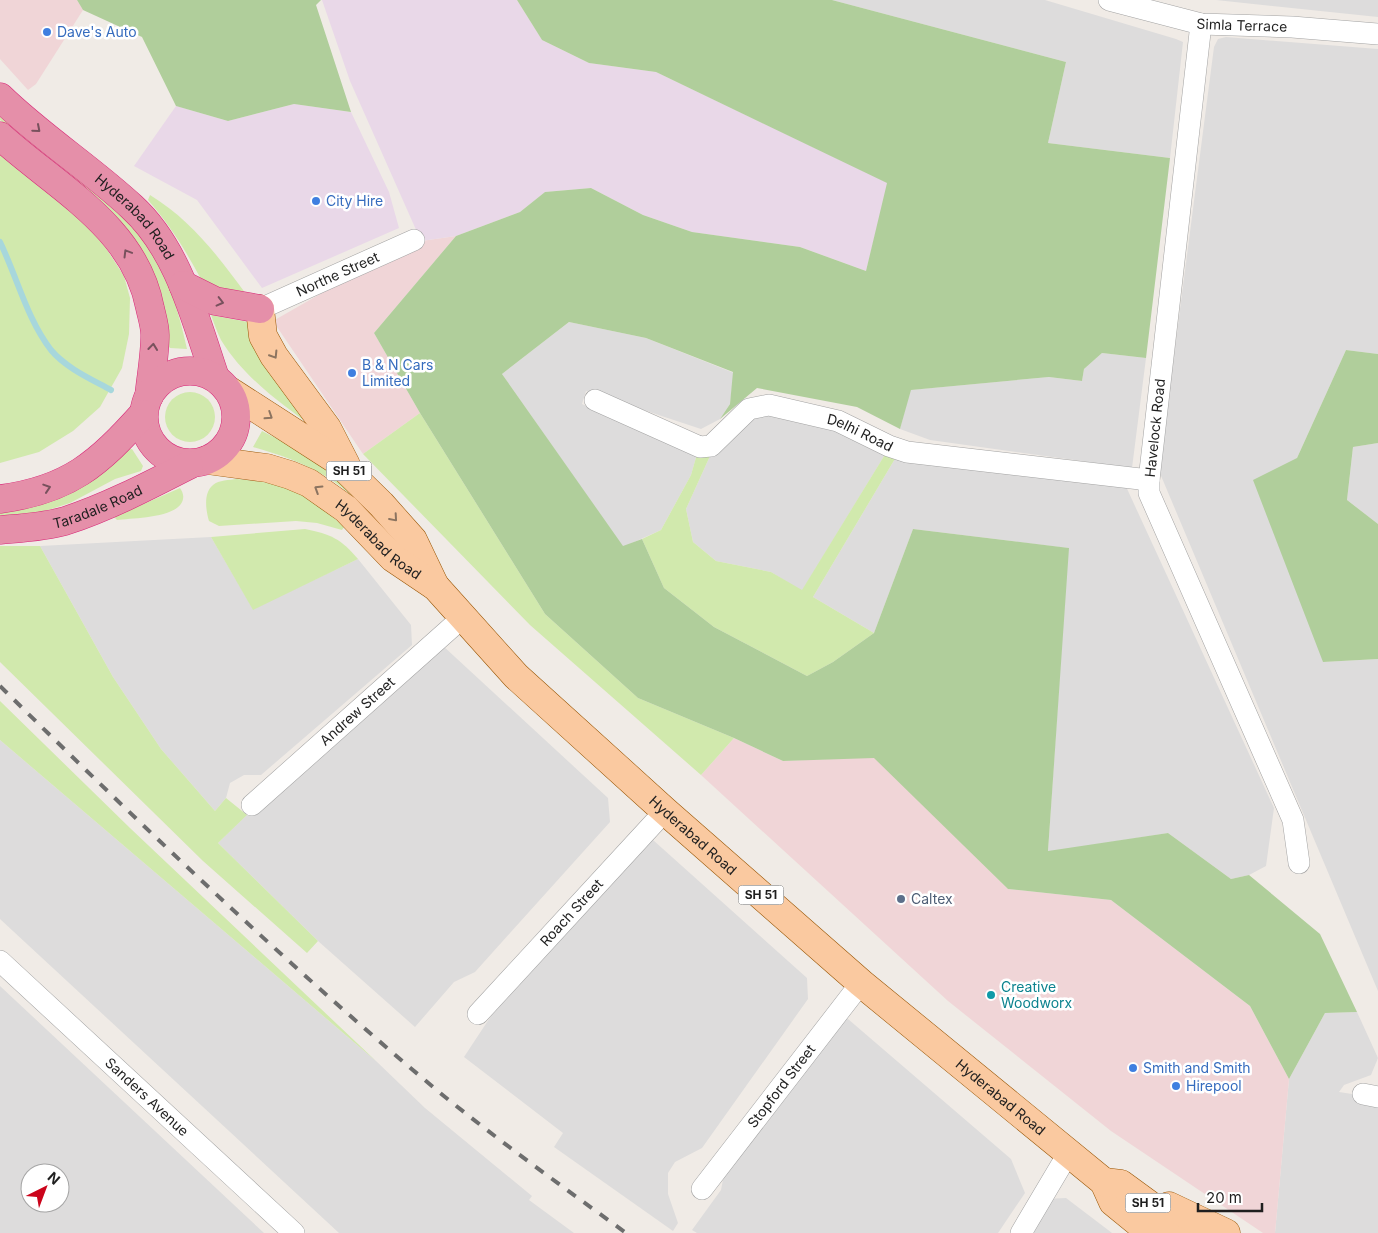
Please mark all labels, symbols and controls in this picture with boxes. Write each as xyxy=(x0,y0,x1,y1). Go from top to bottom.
street label: Simla Terrace xyxy=(1196,15,1288,35)
place label: Dave's Auto xyxy=(57,23,137,40)
marker: Dave's Auto xyxy=(41,26,53,38)
one-way arrow xyxy=(31,123,40,132)
street label: Hyderabad Road xyxy=(92,170,178,262)
place label: City Hire xyxy=(326,192,383,209)
marker: City Hire xyxy=(310,195,322,207)
street label: Northe Street xyxy=(293,248,382,300)
one-way arrow xyxy=(124,249,134,258)
one-way arrow xyxy=(216,296,224,307)
one-way arrow xyxy=(148,343,159,351)
one-way arrow xyxy=(267,349,277,358)
place label: B & N Cars Limited xyxy=(362,356,433,389)
marker: B & N Cars Limited xyxy=(346,367,358,379)
street label: Havelock Road xyxy=(1141,378,1168,478)
one-way arrow xyxy=(264,409,273,419)
street label: Delhi Road xyxy=(826,410,896,455)
road number: SH 51 xyxy=(326,462,372,481)
street label: Taradale Road xyxy=(51,481,145,532)
one-way arrow xyxy=(43,484,51,494)
one-way arrow xyxy=(315,486,324,496)
street label: Hyderabad Road xyxy=(333,495,425,583)
one-way arrow xyxy=(388,513,397,522)
street label: Andrew Street xyxy=(316,673,398,749)
street label: Hyderabad Road xyxy=(646,792,740,878)
street label: Roach Street xyxy=(536,875,606,949)
road number: SH 51 xyxy=(738,886,784,904)
place label: Caltex xyxy=(911,890,953,907)
marker: Caltex xyxy=(895,893,907,905)
place label: Creative Woodworx xyxy=(1001,978,1073,1011)
marker: Creative Woodworx xyxy=(985,989,997,1001)
street label: Stopford Street xyxy=(744,1040,819,1131)
street label: Sanders Avenue xyxy=(102,1054,192,1139)
street label: Hyderabad Road xyxy=(953,1055,1049,1139)
place label: Smith and Smith xyxy=(1143,1059,1251,1076)
marker: Smith and Smith xyxy=(1127,1062,1139,1074)
place label: Hirepool xyxy=(1186,1077,1242,1094)
marker: Hirepool xyxy=(1170,1080,1182,1092)
north arrow xyxy=(20,1163,70,1213)
text: N xyxy=(44,1168,64,1188)
scale bar xyxy=(1198,1180,1262,1212)
text: 20 m xyxy=(1206,1188,1242,1207)
road number: SH 51 xyxy=(1126,1194,1170,1212)

